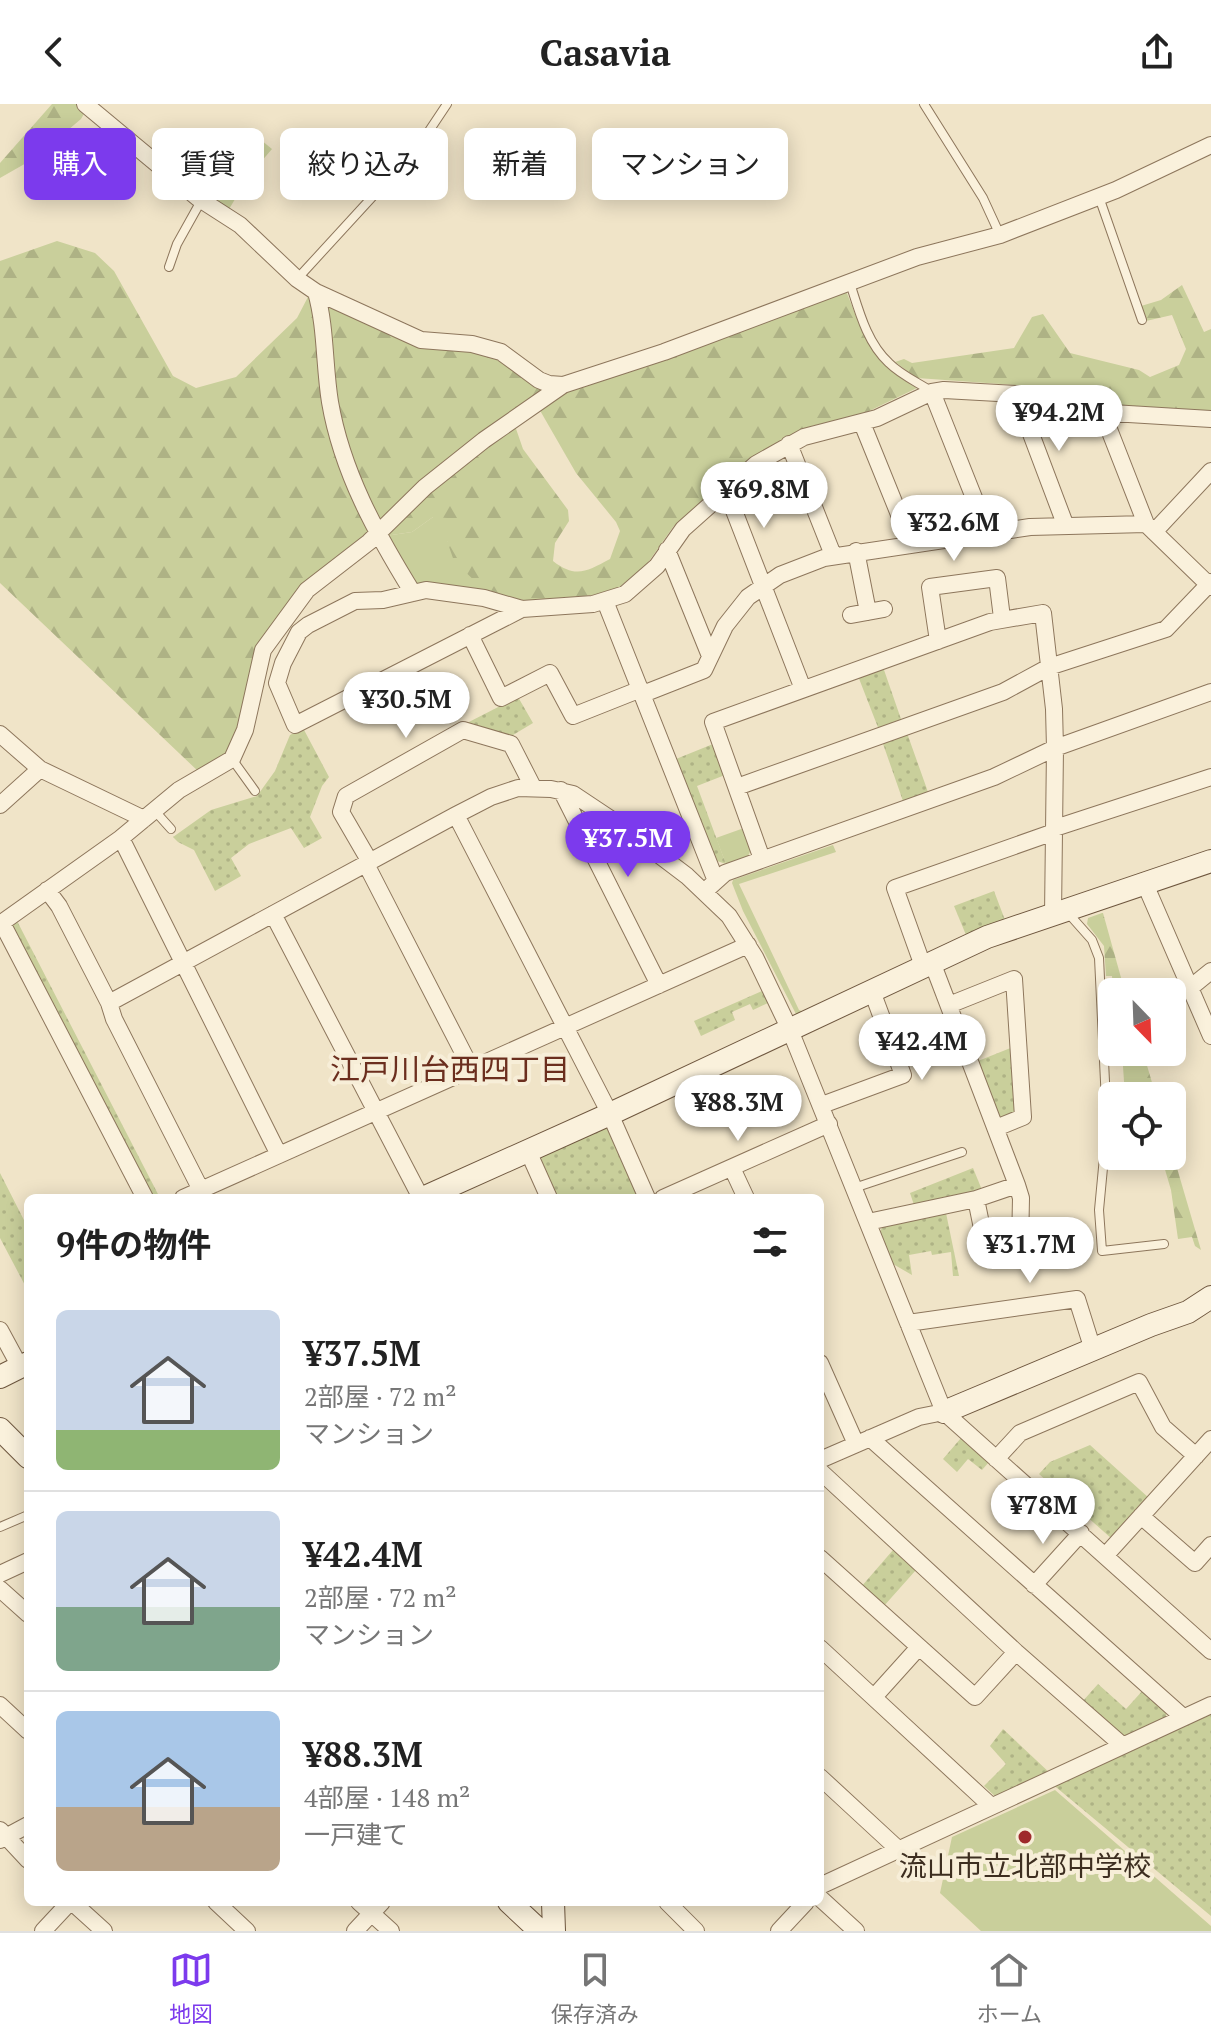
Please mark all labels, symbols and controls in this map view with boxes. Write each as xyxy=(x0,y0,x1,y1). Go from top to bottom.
text: Casavia xyxy=(540,29,671,76)
icon: back xyxy=(32,30,76,74)
icon: share xyxy=(1135,30,1179,74)
chip: 購入 xyxy=(24,128,136,200)
chip: 賃貸 xyxy=(152,128,264,200)
chip: 絞り込み xyxy=(280,128,448,200)
chip: 新着 xyxy=(464,128,576,200)
chip: マンション xyxy=(592,128,788,200)
pin: ¥94.2M xyxy=(994,385,1124,453)
text: ¥94.2M xyxy=(1014,394,1104,428)
pin: ¥69.8M xyxy=(699,462,829,530)
text: ¥69.8M xyxy=(719,471,809,505)
pin: ¥32.6M xyxy=(889,495,1019,563)
text: ¥32.6M xyxy=(909,504,999,538)
pin: ¥30.5M xyxy=(341,672,471,740)
text: ¥30.5M xyxy=(361,681,451,715)
pin: ¥37.5M xyxy=(563,811,693,879)
text: ¥37.5M xyxy=(583,820,673,854)
north arrow xyxy=(1098,978,1186,1066)
map controls xyxy=(1098,978,1186,1170)
pin: ¥42.4M xyxy=(857,1014,987,1082)
text: ¥42.4M xyxy=(877,1023,967,1057)
district label: 江戸川台西四丁目 xyxy=(330,1049,570,1089)
pin: ¥88.3M xyxy=(673,1075,803,1143)
button: locate xyxy=(1098,1082,1186,1170)
text: ¥88.3M xyxy=(693,1084,783,1118)
pin: ¥31.7M xyxy=(965,1217,1095,1285)
icon: filters xyxy=(748,1220,792,1264)
text: 9件の物件 xyxy=(56,1222,211,1267)
text: ¥31.7M xyxy=(985,1226,1075,1260)
text: ¥37.5M xyxy=(304,1331,421,1376)
icon: home xyxy=(120,1342,216,1438)
text: 2部屋 · 72 m² xyxy=(304,1379,456,1413)
text: マンション xyxy=(304,1416,434,1450)
pin: ¥78M xyxy=(996,1478,1090,1546)
text: ¥78M xyxy=(1009,1487,1077,1521)
text: ¥42.4M xyxy=(304,1532,423,1577)
icon: home xyxy=(120,1543,216,1639)
text: 2部屋 · 72 m² xyxy=(304,1580,456,1614)
text: マンション xyxy=(304,1617,434,1651)
text: ¥88.3M xyxy=(304,1732,423,1777)
icon: home xyxy=(120,1743,216,1839)
text: 4部屋 · 148 m² xyxy=(304,1780,470,1814)
text: 一戸建て xyxy=(304,1817,408,1851)
marker: 流山市立北部中学校 xyxy=(1016,1828,1034,1846)
place label: 流山市立北部中学校 xyxy=(899,1847,1151,1884)
tab: 地図 xyxy=(169,1948,213,2028)
tab: 保存済み xyxy=(551,1948,639,2028)
tab: ホーム xyxy=(977,1948,1042,2028)

